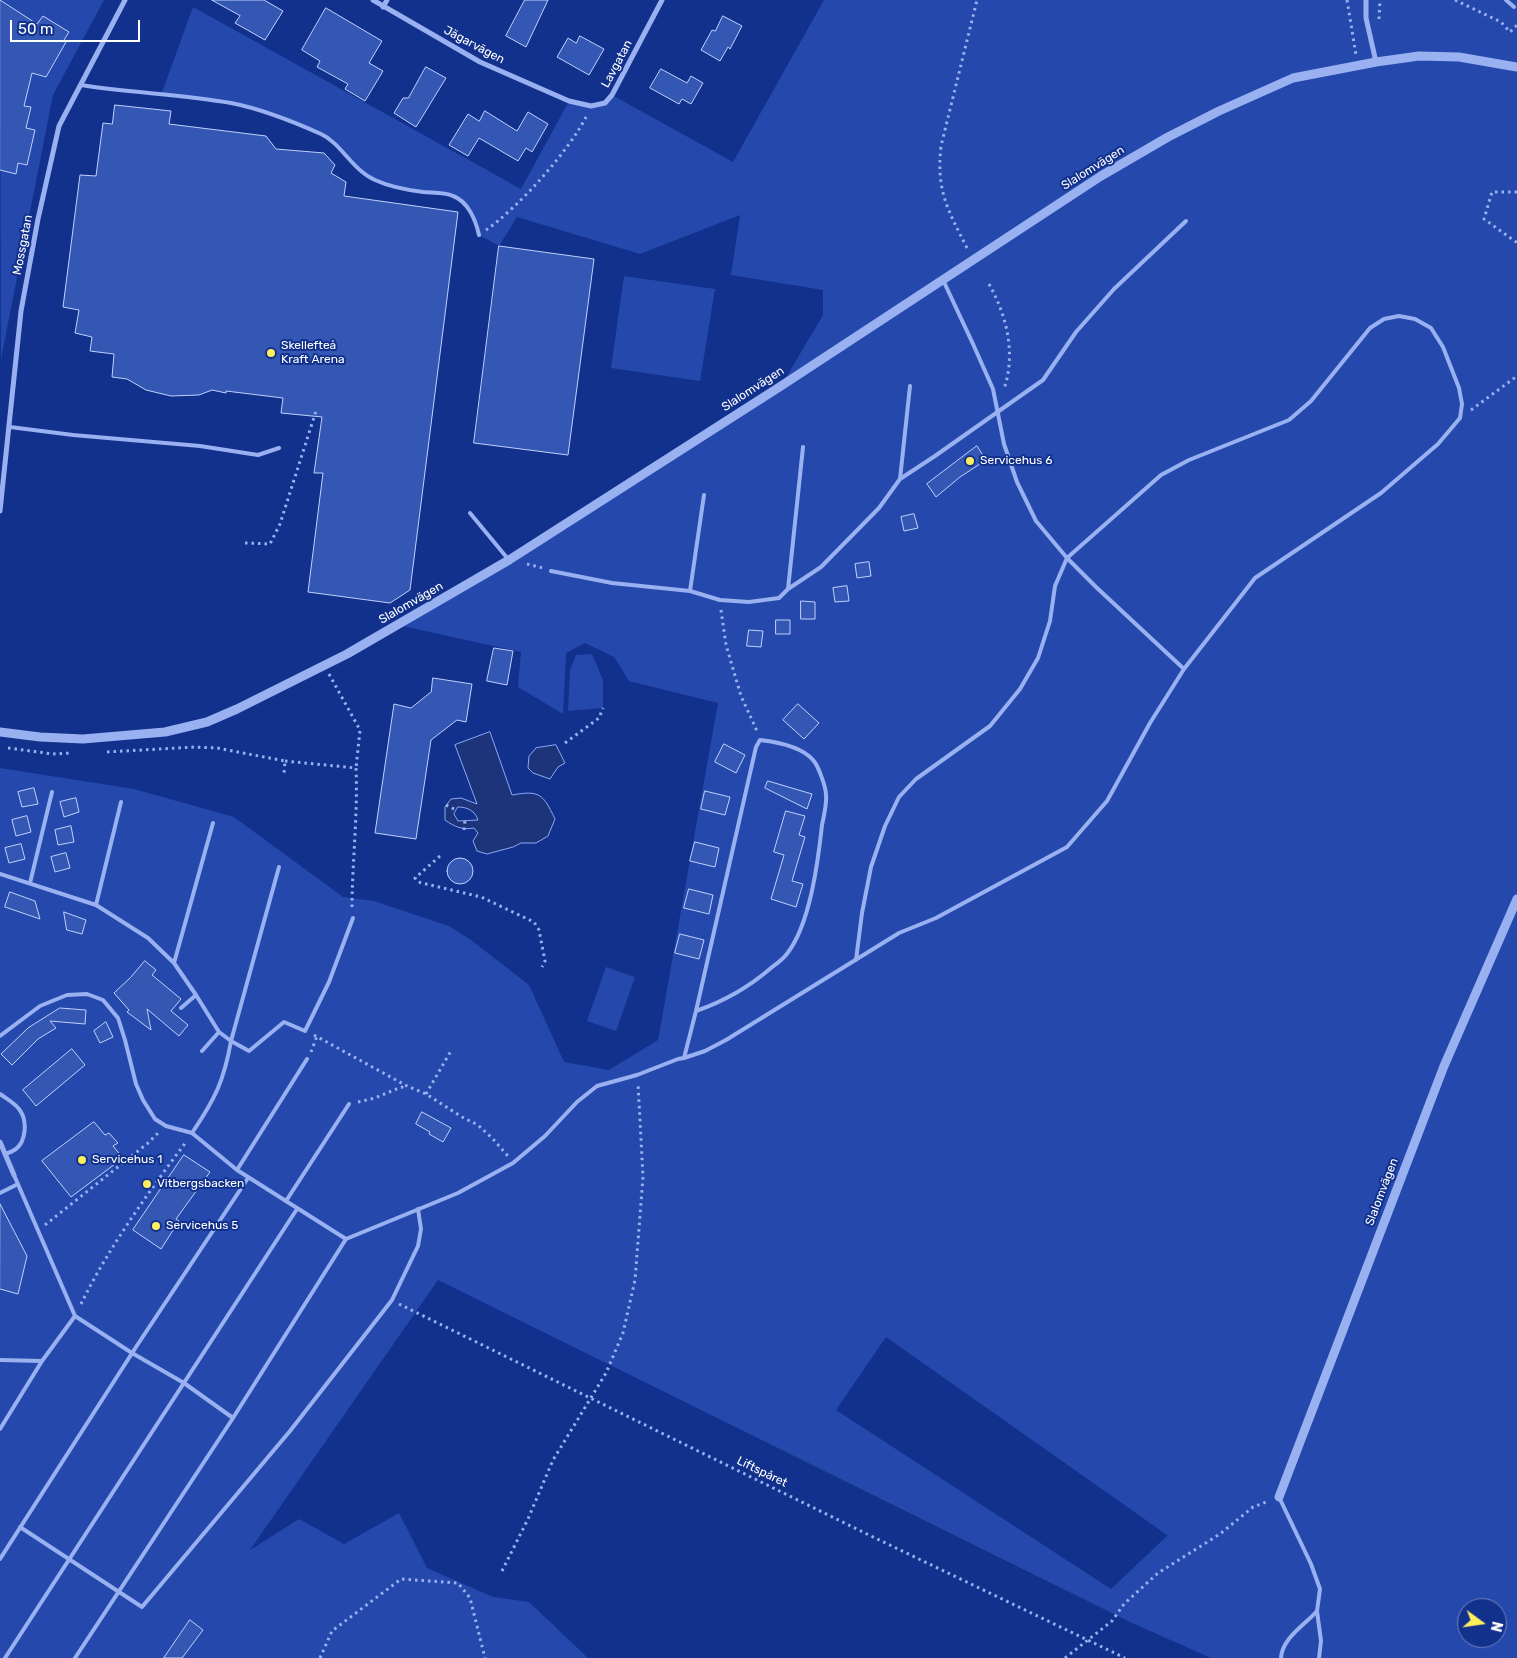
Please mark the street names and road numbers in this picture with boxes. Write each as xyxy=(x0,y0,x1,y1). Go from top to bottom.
street label: Jägarvägen xyxy=(441,23,507,67)
street label: Lavgatan xyxy=(598,38,636,90)
street label: Slalomvägen xyxy=(1059,143,1127,193)
street label: Mossgatan xyxy=(10,214,36,276)
street label: Slalomvägen xyxy=(719,363,787,415)
street label: Slalomvägen xyxy=(376,579,446,627)
street label: Slalomvägen xyxy=(1362,1156,1402,1228)
street label: Liftspåret xyxy=(734,1454,790,1490)

